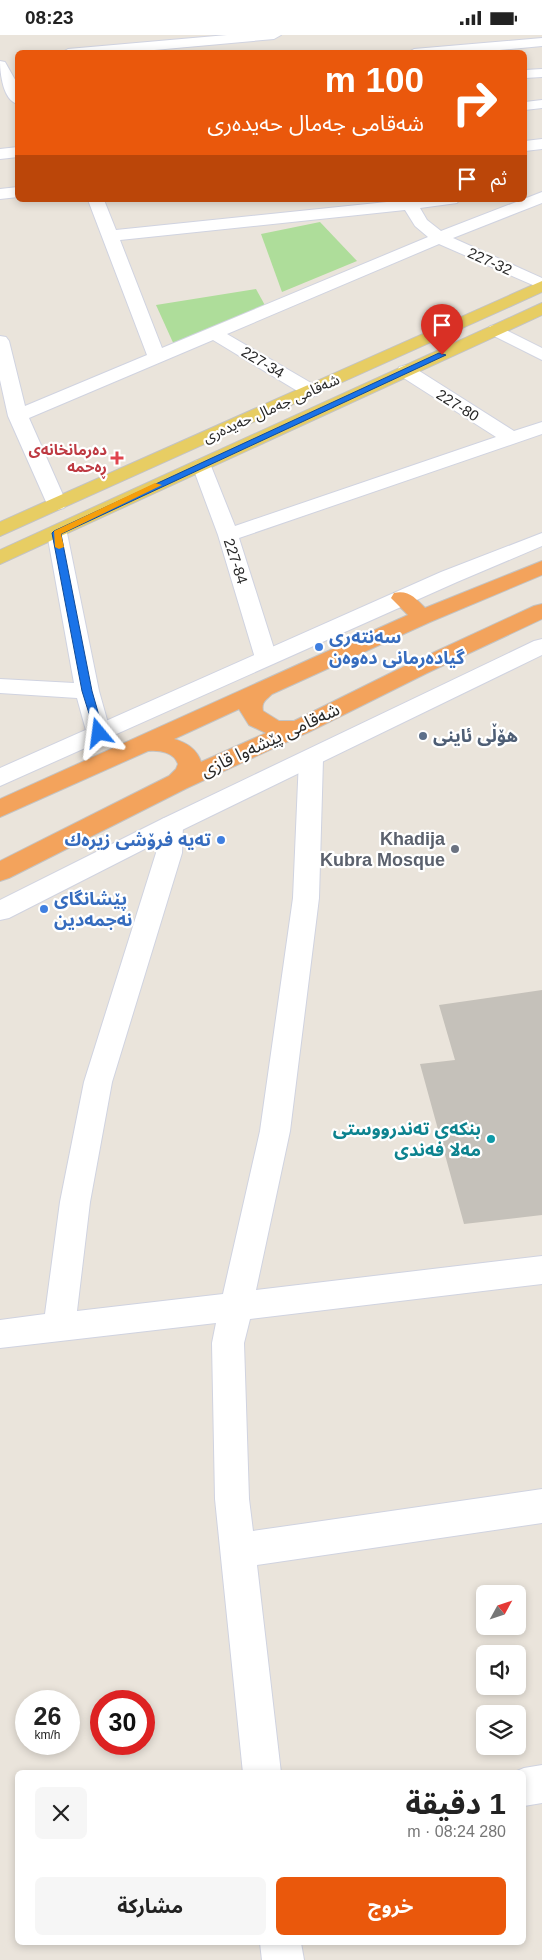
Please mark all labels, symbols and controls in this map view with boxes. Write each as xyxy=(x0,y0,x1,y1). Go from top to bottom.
text: 08:23 xyxy=(25,7,74,28)
text: 100 m xyxy=(325,60,424,99)
icon: right xyxy=(442,70,507,135)
text: شەقامی جەمال حەیدەری xyxy=(207,111,424,136)
icon: arrive xyxy=(453,165,481,193)
text: ثم xyxy=(491,168,507,189)
street label: 227-32 xyxy=(465,244,515,278)
pin xyxy=(421,304,463,355)
icon: arrive xyxy=(428,311,456,339)
street label: 227-34 xyxy=(239,343,287,381)
street label: شەقامی جەمال حەیدەری xyxy=(200,370,343,447)
street label: 227-80 xyxy=(434,385,482,425)
place label: دەرمانخانەی ڕەحمە xyxy=(28,441,107,479)
marker: دەرمانخانەی ڕەحمە xyxy=(111,452,123,464)
street label: 227-84 xyxy=(221,536,251,586)
place label: سەنتەری گیادەرمانی دەوەن xyxy=(329,627,465,669)
marker: سەنتەری گیادەرمانی دەوەن xyxy=(313,641,325,653)
street label: شەقامی پێشەوا قازی xyxy=(197,699,343,782)
position arrow xyxy=(72,706,124,758)
place label: هۆڵی ئاینی xyxy=(433,723,518,746)
marker: هۆڵی ئاینی xyxy=(417,730,429,742)
place label: Khadija Kubra Mosque xyxy=(320,829,446,870)
place label: تەیە فرۆشی زیرەك xyxy=(65,830,212,851)
marker: تەیە فرۆشی زیرەك xyxy=(215,834,227,846)
marker: Khadija Kubra Mosque xyxy=(449,843,461,855)
place label: پێشانگای نەجمەدین xyxy=(54,889,133,930)
marker: پێشانگای نەجمەدین xyxy=(38,903,50,915)
place label: بنکەی تەندرووستی مەلا فەندی xyxy=(333,1119,481,1160)
marker: بنکەی تەندرووستی مەلا فەندی xyxy=(485,1133,497,1145)
north arrow xyxy=(476,1585,526,1635)
map controls xyxy=(476,1585,526,1755)
button: sound xyxy=(476,1645,526,1695)
speed limit sign: 30 xyxy=(90,1690,155,1755)
text: 26 xyxy=(34,1702,61,1730)
button: layers xyxy=(476,1705,526,1755)
text: km/h xyxy=(34,1728,61,1742)
button: close xyxy=(35,1787,87,1839)
text: 1 دقيقة xyxy=(405,1787,506,1820)
text: 280 m · 08:24 xyxy=(407,1823,506,1840)
button: مشاركة xyxy=(35,1877,266,1935)
button: خروج xyxy=(276,1877,506,1935)

